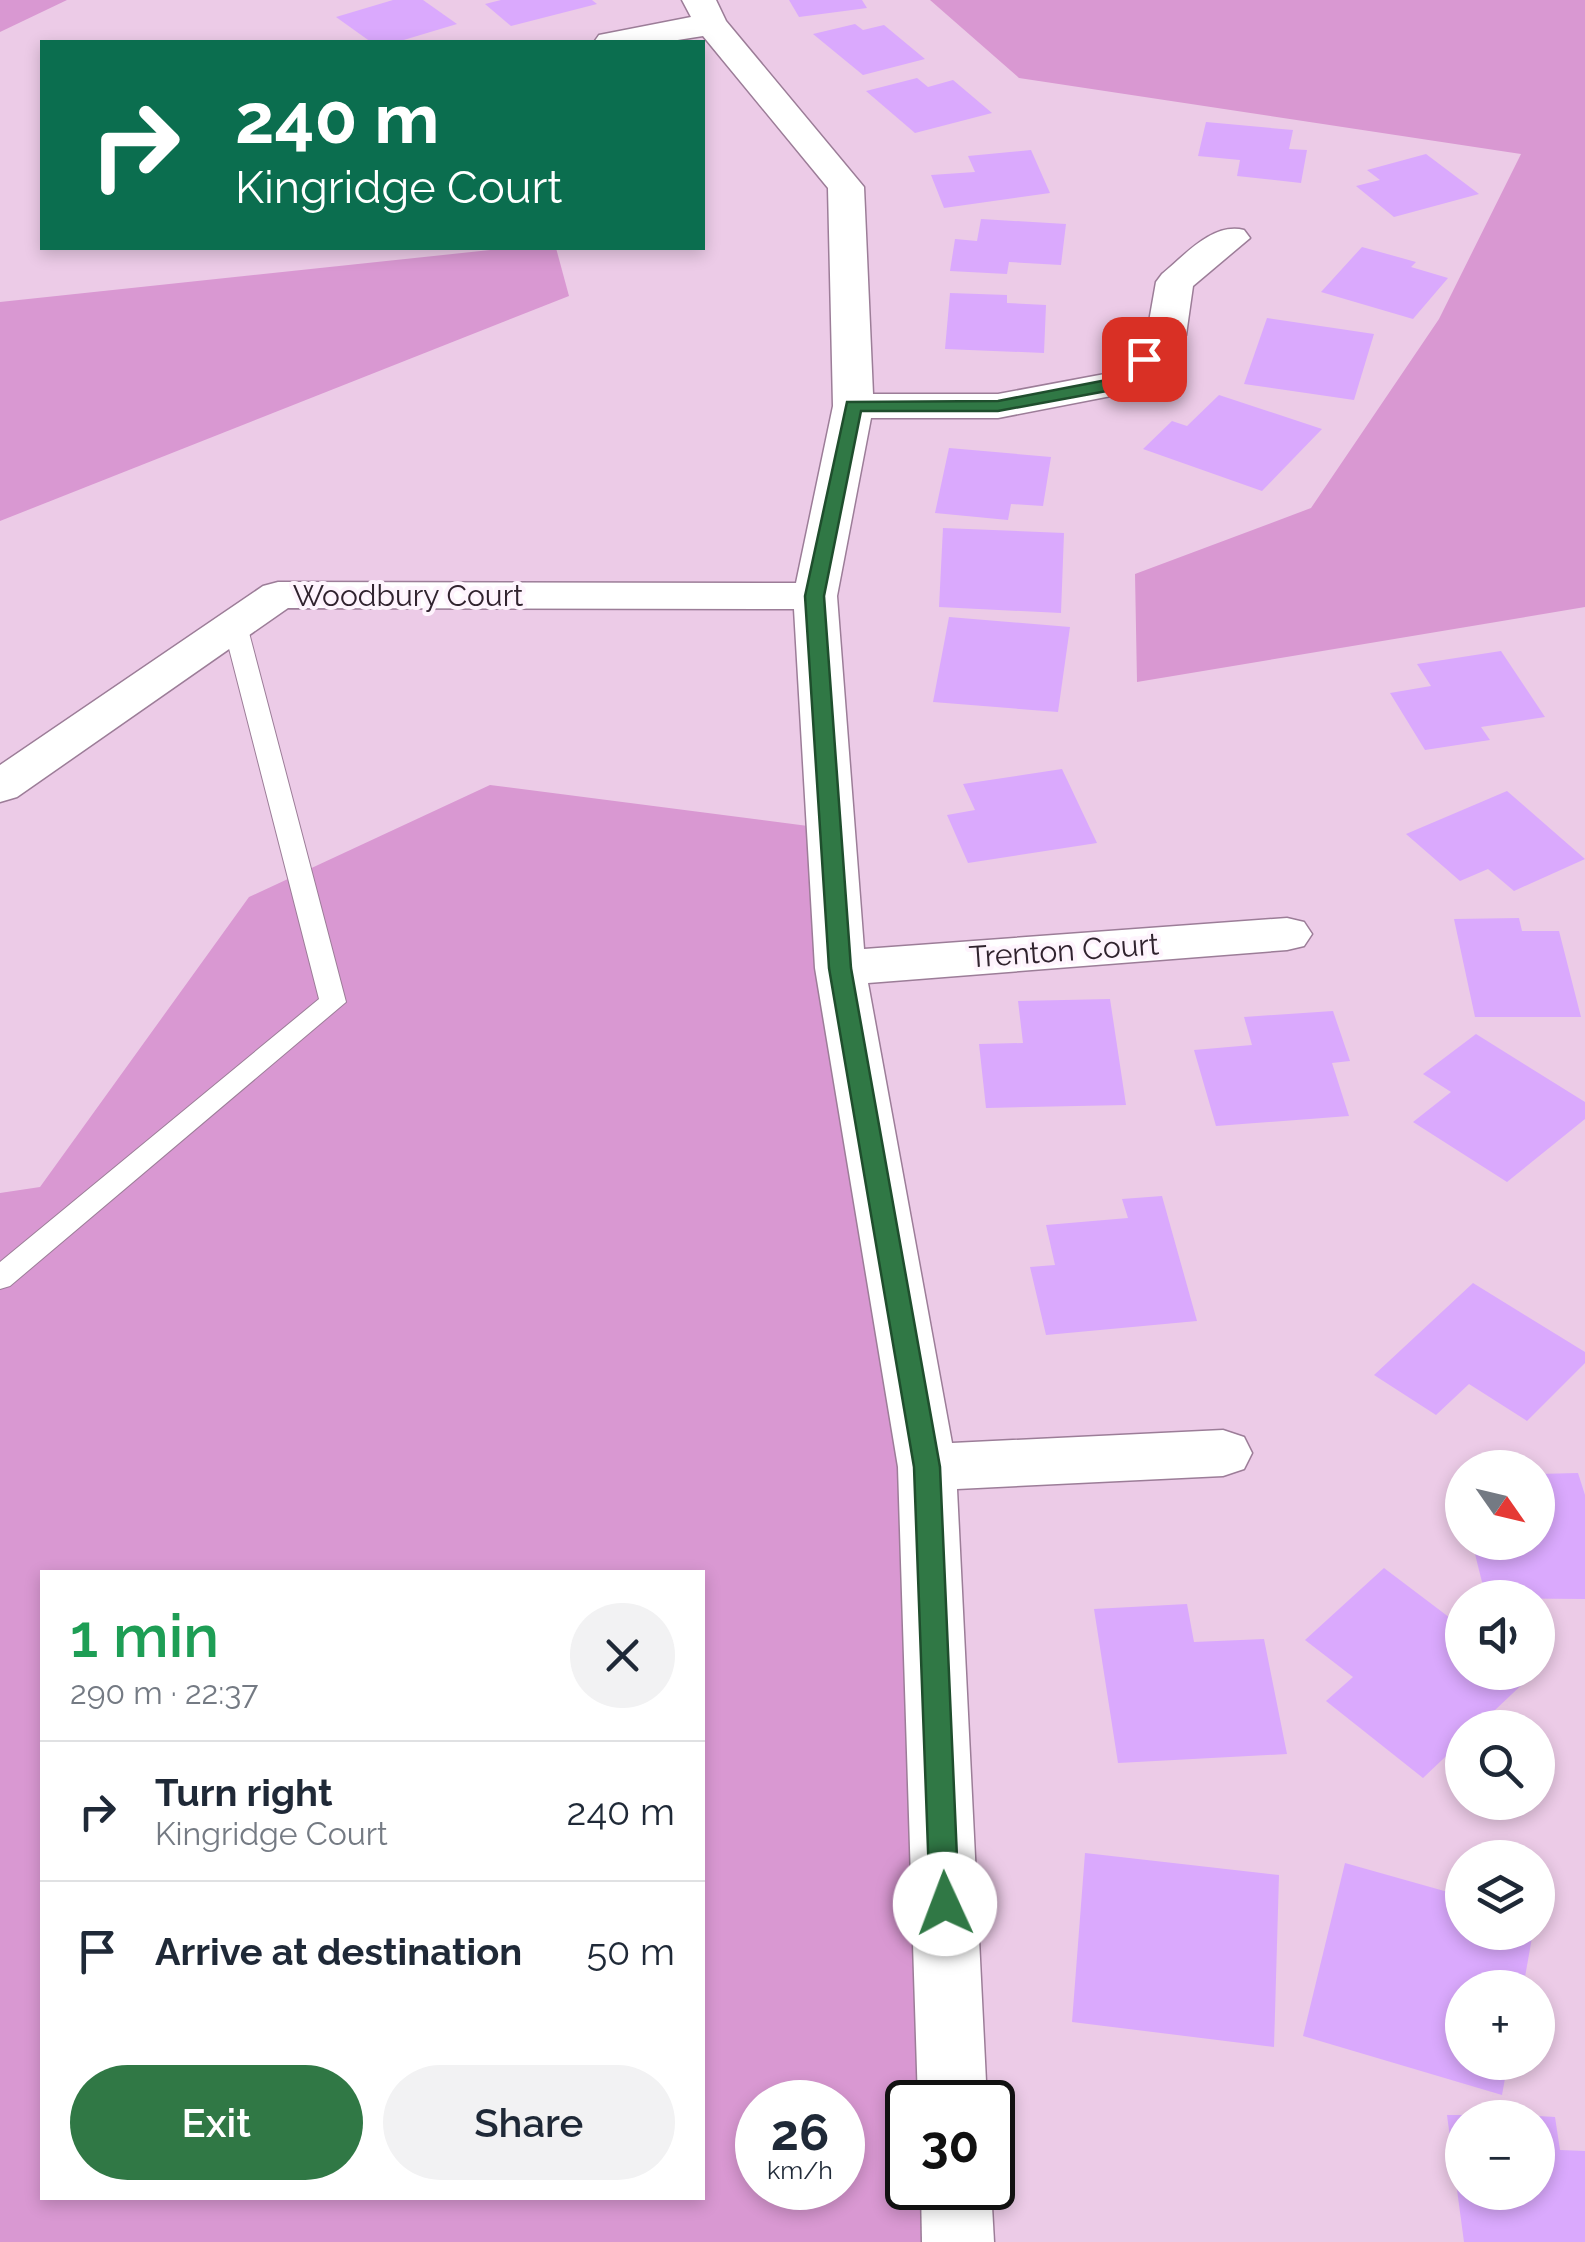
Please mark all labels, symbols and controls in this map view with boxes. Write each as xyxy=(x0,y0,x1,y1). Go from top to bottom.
text: 240 m xyxy=(235,77,439,159)
icon: right xyxy=(70,80,200,210)
text: Kingridge Court xyxy=(235,161,562,214)
pin xyxy=(1102,317,1187,402)
icon: arrive xyxy=(1117,332,1172,387)
street label: Woodbury Court xyxy=(293,578,523,613)
street label: Trenton Court xyxy=(968,926,1160,975)
north arrow xyxy=(1445,1450,1555,1560)
map controls xyxy=(1445,1450,1555,2210)
button: sound xyxy=(1445,1580,1555,1690)
text: 1 min xyxy=(70,1601,219,1671)
button: close xyxy=(570,1603,675,1708)
text: 290 m · 22:37 xyxy=(70,1674,258,1711)
button: search xyxy=(1445,1710,1555,1820)
text: Turn right xyxy=(155,1770,332,1815)
icon: right xyxy=(70,1784,125,1839)
text: 240 m xyxy=(567,1789,675,1834)
text: Kingridge Court xyxy=(155,1815,388,1852)
button: layers xyxy=(1445,1840,1555,1950)
position arrow xyxy=(893,1852,997,1956)
icon: arrive xyxy=(70,1924,125,1979)
text: Arrive at destination xyxy=(155,1929,522,1974)
text: 50 m xyxy=(586,1929,675,1974)
button: + xyxy=(1445,1970,1555,2080)
button: Exit xyxy=(70,2065,363,2180)
button: Share xyxy=(383,2065,675,2180)
speed limit sign: 30 xyxy=(885,2080,1015,2210)
button: − xyxy=(1445,2100,1555,2210)
text: 26 xyxy=(771,2103,829,2162)
text: km/h xyxy=(767,2155,833,2185)

